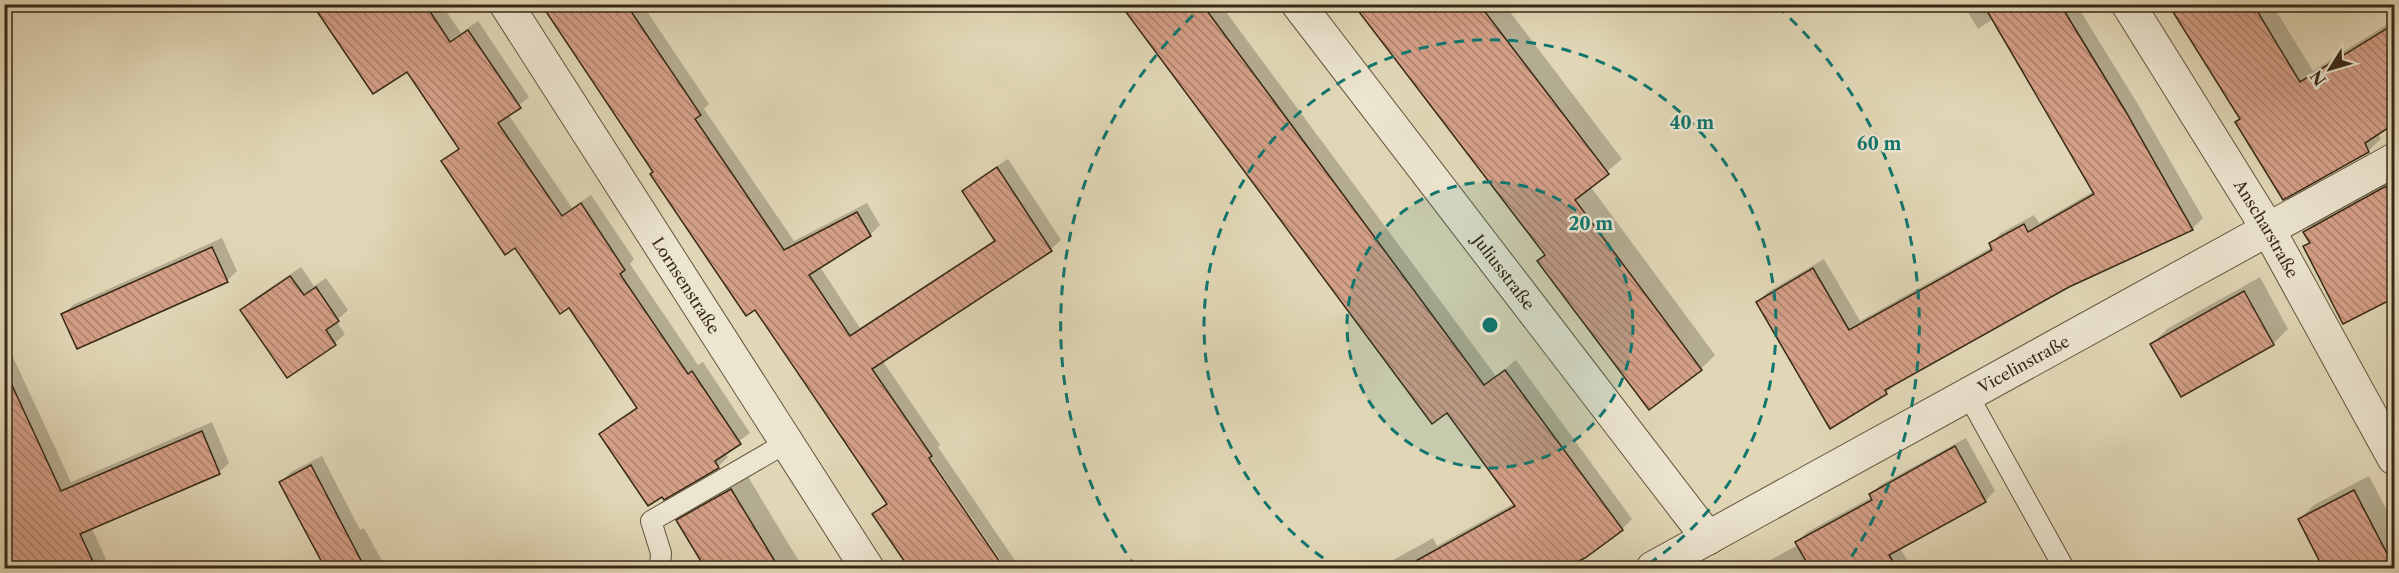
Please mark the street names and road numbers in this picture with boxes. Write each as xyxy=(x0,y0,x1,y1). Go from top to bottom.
street label: Anscharstraße xyxy=(2229,175,2303,281)
street label: Juliusstraße xyxy=(1467,228,1539,314)
street label: Lornsenstraße xyxy=(648,233,724,337)
street label: Vicelinstraße xyxy=(1974,331,2073,398)

